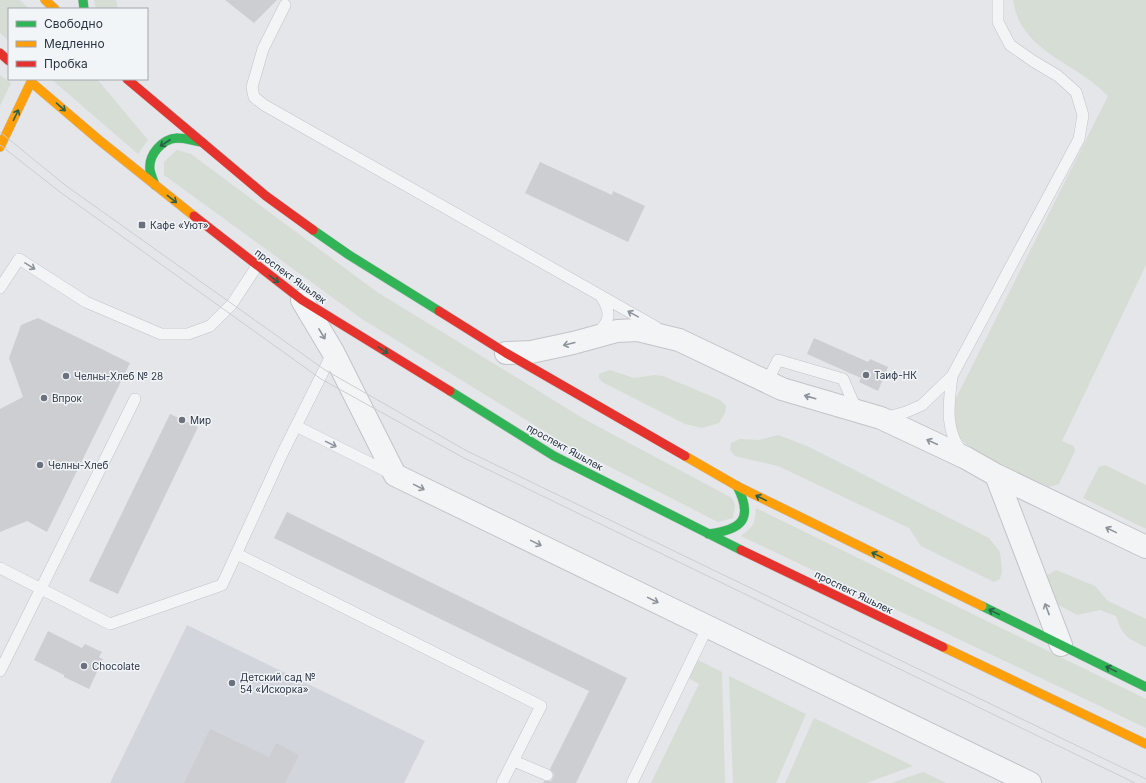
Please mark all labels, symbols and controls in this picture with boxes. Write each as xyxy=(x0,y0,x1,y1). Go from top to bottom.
legend xyxy=(8,8,148,80)
text: Свободно xyxy=(44,16,103,31)
text: Медленно xyxy=(44,36,105,51)
text: Пробка xyxy=(44,56,88,71)
one-way arrow xyxy=(55,103,66,112)
one-way arrow xyxy=(13,109,20,121)
one-way arrow xyxy=(159,139,170,147)
one-way arrow xyxy=(167,195,178,203)
place label: Кафе «Уют» xyxy=(150,219,209,231)
marker: Кафе «Уют» xyxy=(137,220,147,230)
street label: проспект Яшьлек xyxy=(253,246,330,306)
one-way arrow xyxy=(24,262,35,270)
one-way arrow xyxy=(269,275,280,283)
one-way arrow xyxy=(627,310,639,317)
one-way arrow xyxy=(318,328,326,340)
one-way arrow xyxy=(563,340,576,348)
one-way arrow xyxy=(377,346,388,354)
place label: Таиф-НК xyxy=(874,369,917,381)
place label: Челны-Хлеб № 28 xyxy=(74,370,163,382)
marker: Таиф-НК xyxy=(861,370,871,380)
marker: Челны-Хлеб № 28 xyxy=(61,371,71,381)
place label: Впрок xyxy=(52,392,83,404)
marker: Впрок xyxy=(39,393,49,403)
one-way arrow xyxy=(803,393,816,400)
place label: Мир xyxy=(190,414,211,426)
marker: Мир xyxy=(177,415,187,425)
street label: проспект Яшьлек xyxy=(525,421,606,473)
one-way arrow xyxy=(926,438,938,445)
one-way arrow xyxy=(324,440,336,448)
place label: Челны-Хлеб xyxy=(48,459,109,471)
marker: Челны-Хлеб xyxy=(35,460,45,470)
one-way arrow xyxy=(413,484,425,491)
one-way arrow xyxy=(755,494,767,501)
one-way arrow xyxy=(1105,526,1117,533)
one-way arrow xyxy=(530,540,542,547)
one-way arrow xyxy=(872,551,884,558)
street label: проспект Яшьлек xyxy=(813,568,896,616)
one-way arrow xyxy=(647,597,659,604)
one-way arrow xyxy=(1043,602,1050,615)
one-way arrow xyxy=(988,608,1000,615)
place label: Chocolate xyxy=(92,660,140,672)
marker: Chocolate xyxy=(79,661,89,671)
one-way arrow xyxy=(1105,665,1117,673)
place label: Детский сад № 54 «Искорка» xyxy=(240,671,316,695)
marker: Детский сад № 54 «Искорка» xyxy=(227,678,237,688)

